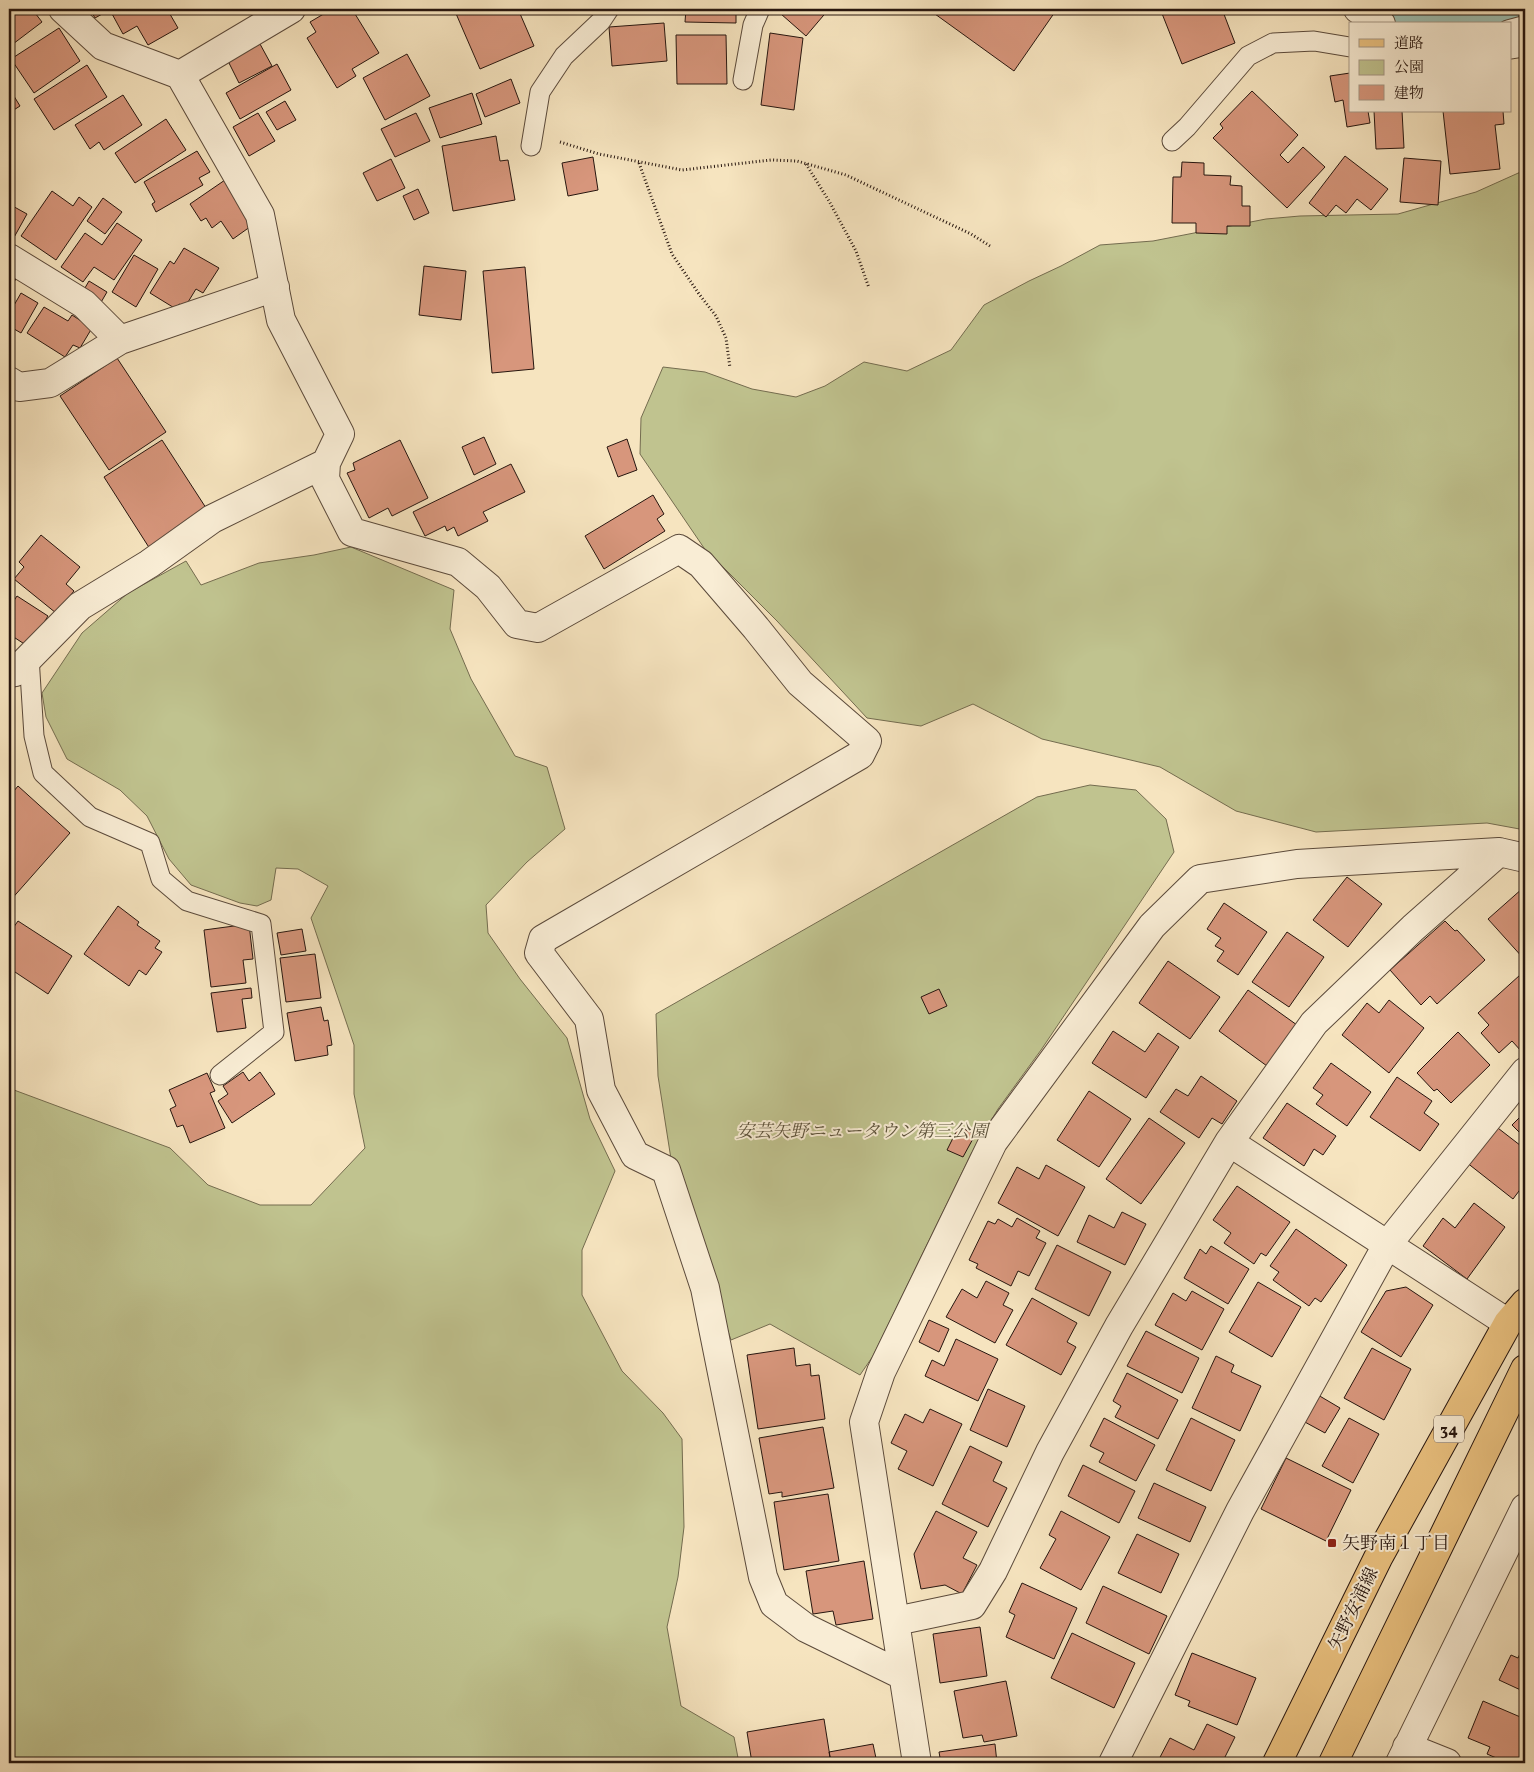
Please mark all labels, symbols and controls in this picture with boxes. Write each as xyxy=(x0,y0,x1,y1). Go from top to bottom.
legend xyxy=(1349,22,1512,112)
text: 道路 xyxy=(1394,34,1424,55)
text: 公園 xyxy=(1394,58,1424,79)
text: 建物 xyxy=(1394,84,1424,105)
park label: 安芸矢野ニュータウン第三公園 xyxy=(736,1120,991,1145)
road number: 34 xyxy=(1434,1416,1464,1442)
place label: 矢野南１丁目 xyxy=(1342,1532,1450,1557)
marker: 矢野南１丁目 xyxy=(1326,1537,1338,1549)
street label: 矢野安浦線 xyxy=(1323,1564,1385,1656)

